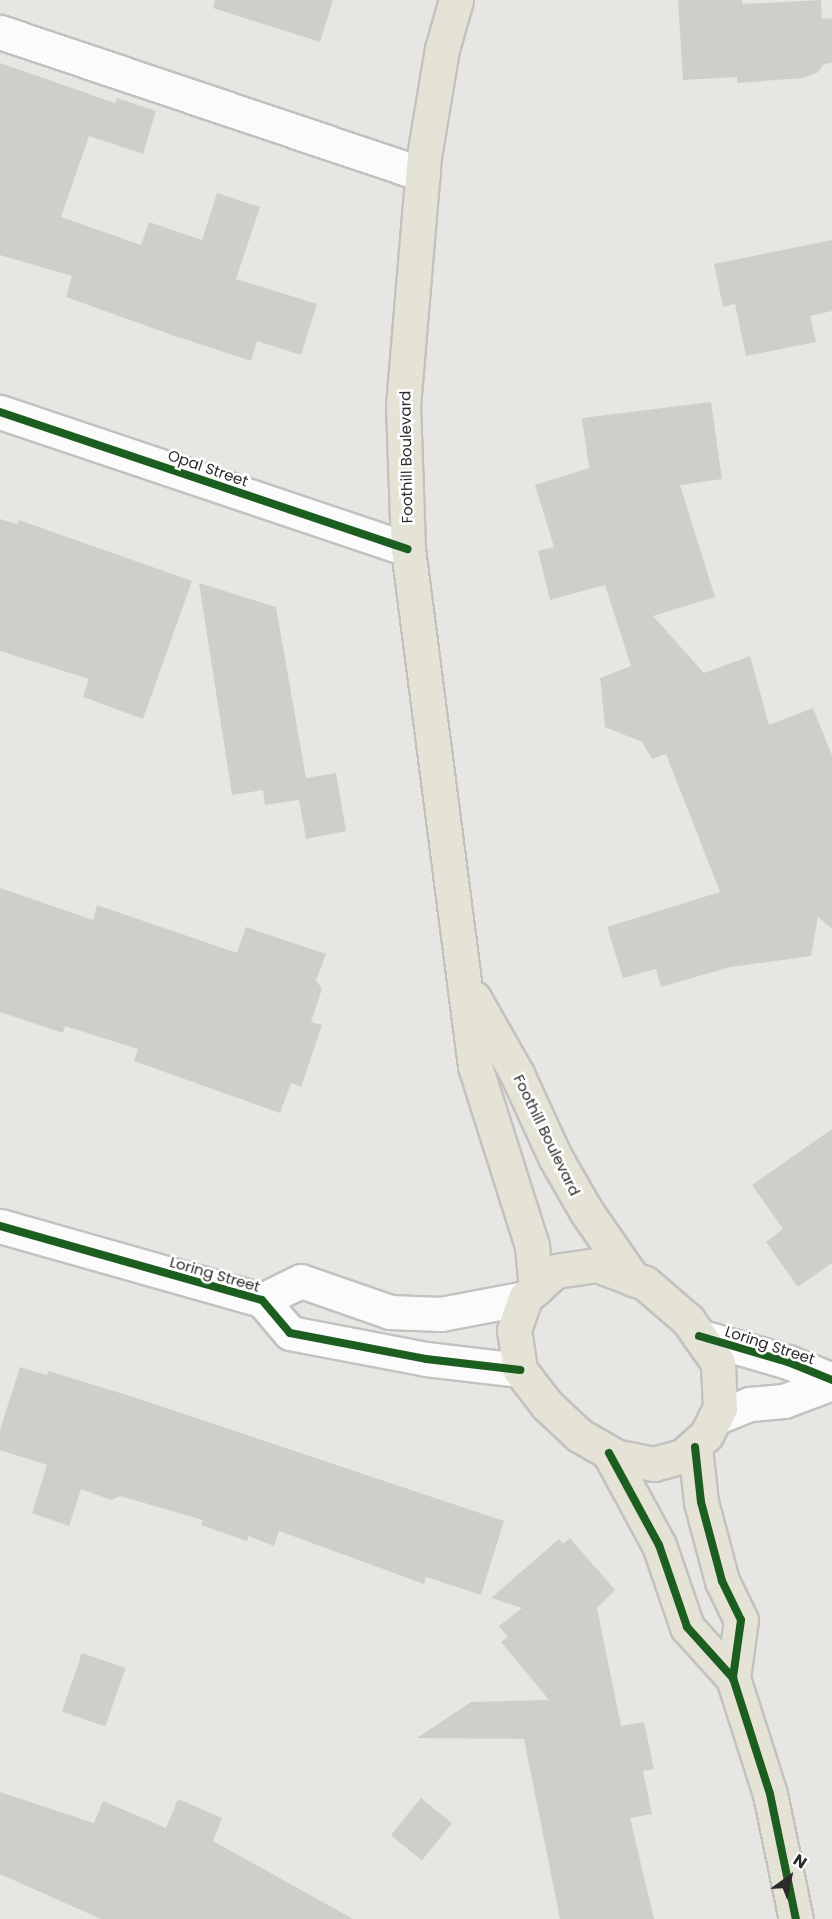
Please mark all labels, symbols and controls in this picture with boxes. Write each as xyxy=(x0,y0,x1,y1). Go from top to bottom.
street label: Foothill Boulevard xyxy=(396,391,416,523)
street label: Opal Street xyxy=(166,446,250,490)
street label: Foothill Boulevard xyxy=(510,1071,584,1199)
street label: Loring Street xyxy=(168,1253,262,1295)
street label: Loring Street xyxy=(723,1322,817,1368)
north arrow xyxy=(760,1847,820,1907)
text: N xyxy=(789,1849,811,1874)

